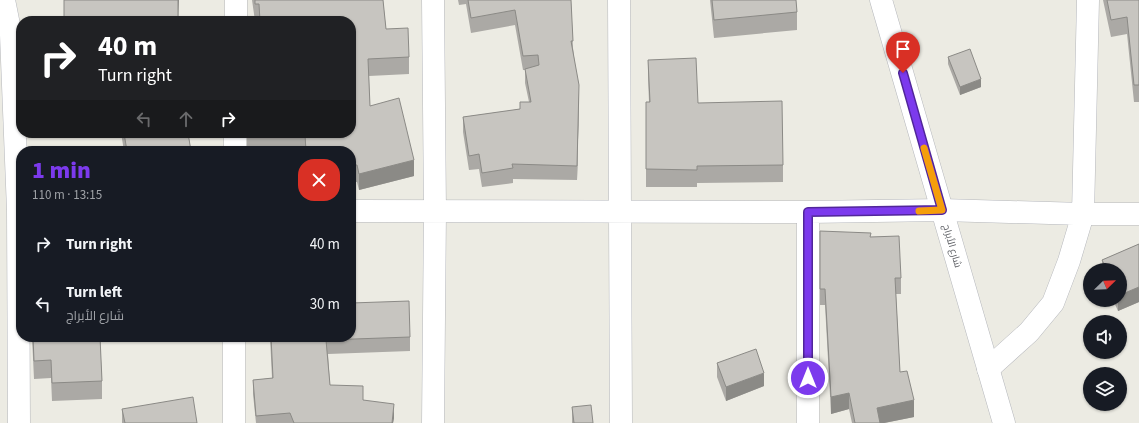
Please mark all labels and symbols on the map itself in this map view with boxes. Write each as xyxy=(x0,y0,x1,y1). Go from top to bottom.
pin xyxy=(886,32,920,73)
street label: شارع الأبراج xyxy=(939,223,965,269)
north arrow xyxy=(1083,263,1127,307)
position arrow xyxy=(787,357,829,399)

